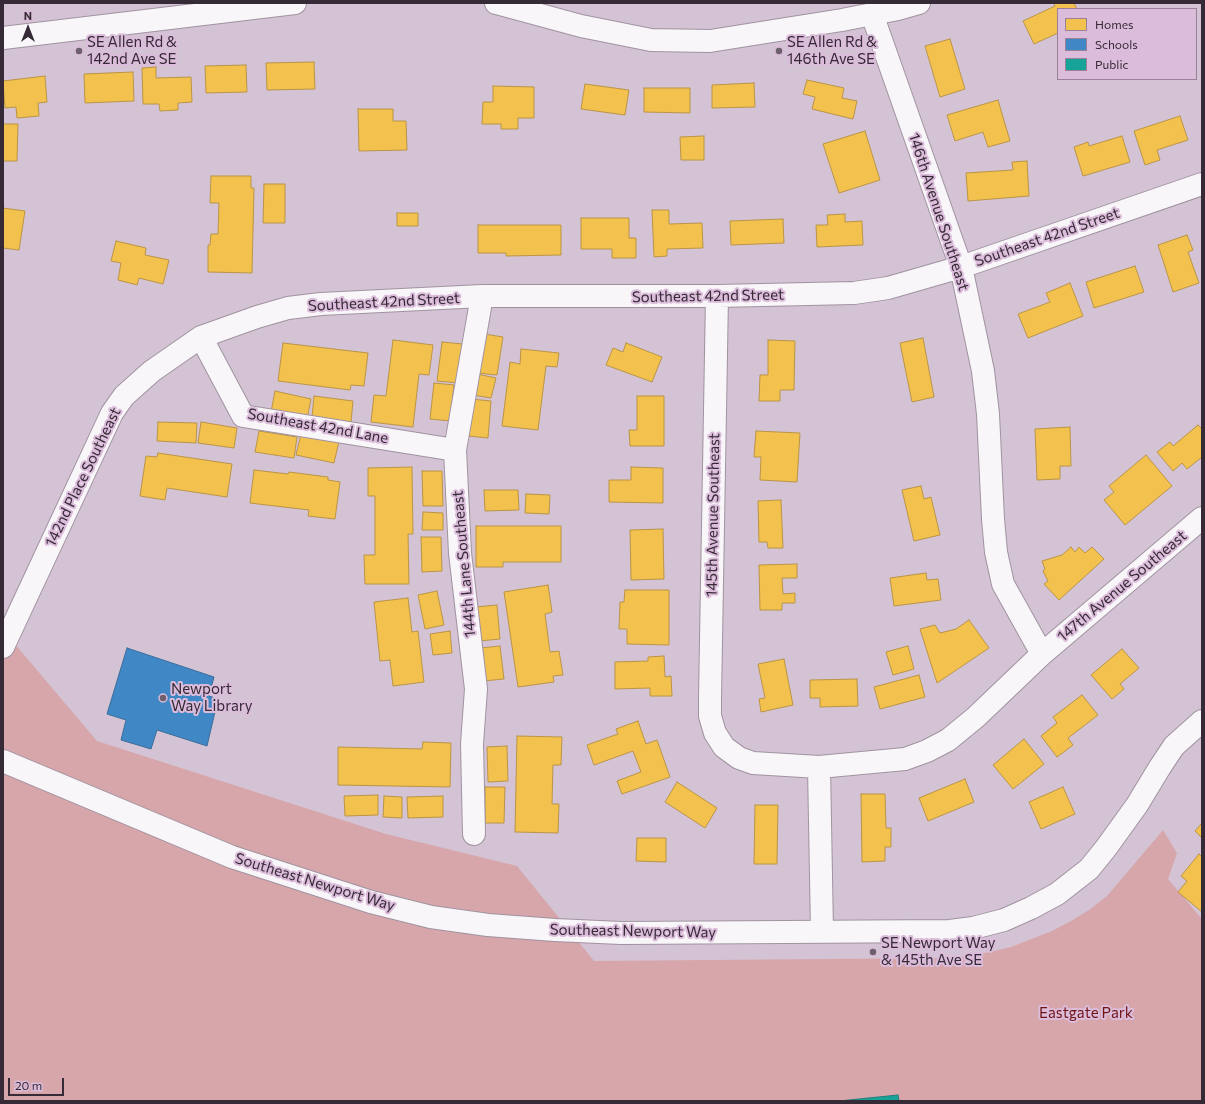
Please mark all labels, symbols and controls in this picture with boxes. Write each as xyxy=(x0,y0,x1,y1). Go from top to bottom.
north arrow xyxy=(8,8,48,48)
legend xyxy=(1057,8,1197,80)
text: N xyxy=(24,9,32,22)
text: Homes xyxy=(1095,17,1133,31)
place label: SE Allen Rd & 142nd Ave SE xyxy=(87,33,177,68)
place label: SE Allen Rd & 146th Ave SE xyxy=(787,33,877,68)
text: Schools xyxy=(1095,37,1138,51)
marker: SE Allen Rd & 142nd Ave SE xyxy=(74,46,84,56)
marker: SE Allen Rd & 146th Ave SE xyxy=(774,46,784,56)
text: Public xyxy=(1095,57,1128,71)
street label: 146th Avenue Southeast xyxy=(905,131,973,293)
street label: Southeast 42nd Street xyxy=(972,204,1122,270)
street label: Southeast 42nd Street xyxy=(632,286,784,306)
street label: Southeast 42nd Street xyxy=(308,289,460,315)
street label: 142nd Place Southeast xyxy=(41,405,125,549)
street label: Southeast 42nd Lane xyxy=(246,405,390,447)
street label: 145th Avenue Southeast xyxy=(703,433,723,597)
street label: 144th Lane Southeast xyxy=(449,490,479,638)
street label: 147th Avenue Southeast xyxy=(1054,527,1190,645)
place label: Newport Way Library xyxy=(171,680,253,715)
marker: Newport Way Library xyxy=(158,693,168,703)
street label: Southeast Newport Way xyxy=(233,849,397,915)
street label: Southeast Newport Way xyxy=(550,921,716,941)
place label: SE Newport Way & 145th Ave SE xyxy=(881,934,995,969)
marker: SE Newport Way & 145th Ave SE xyxy=(868,947,878,957)
park label: Eastgate Park xyxy=(1039,1004,1133,1022)
scale bar xyxy=(10,1070,66,1096)
text: 20 m xyxy=(15,1078,42,1092)

